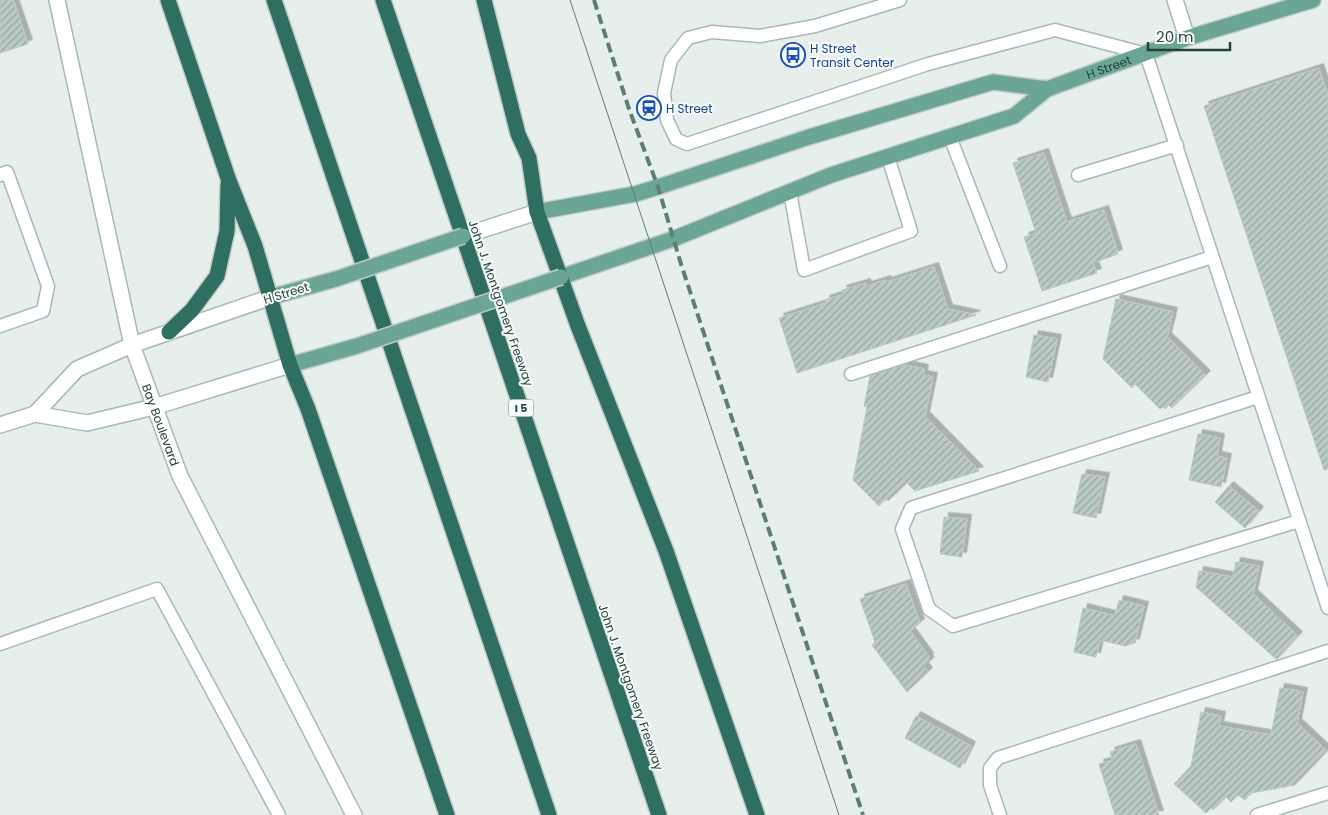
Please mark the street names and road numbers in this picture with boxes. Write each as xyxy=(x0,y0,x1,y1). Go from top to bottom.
street label: H Street xyxy=(1084,51,1133,83)
street label: John J. Montgomery Freeway xyxy=(464,218,538,389)
street label: H Street xyxy=(261,278,311,308)
street label: Bay Boulevard xyxy=(138,381,184,468)
road number: I 5 xyxy=(508,399,534,416)
street label: John J. Montgomery Freeway xyxy=(594,602,668,773)

